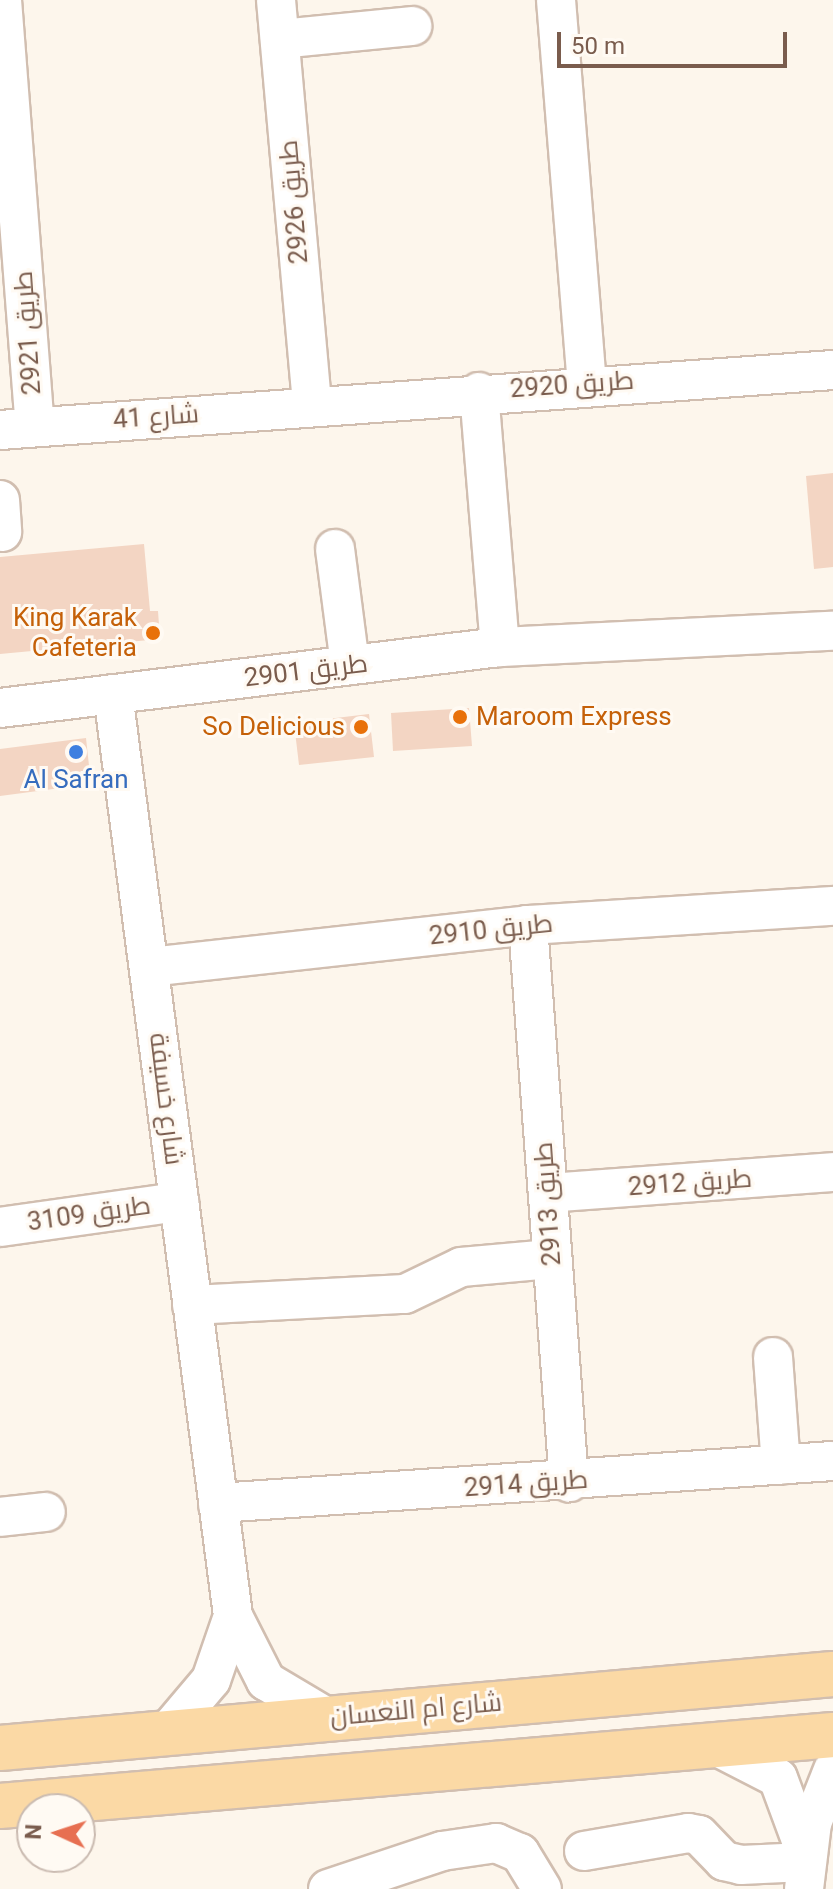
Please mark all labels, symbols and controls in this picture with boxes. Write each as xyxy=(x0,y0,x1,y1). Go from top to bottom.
scale bar xyxy=(561,16,791,66)
text: 50 m xyxy=(571,32,625,60)
street label: طريق 2926 xyxy=(273,139,315,265)
street label: طريق 2921 xyxy=(8,270,48,396)
street label: طريق 2920 xyxy=(509,365,635,405)
street label: شارع 41 xyxy=(112,398,200,436)
place label: King Karak Cafeteria xyxy=(13,602,137,664)
marker: King Karak Cafeteria xyxy=(144,624,162,642)
street label: طريق 2901 xyxy=(242,648,370,694)
place label: Maroom Express xyxy=(476,701,672,733)
marker: Maroom Express xyxy=(451,708,469,726)
place label: So Delicious xyxy=(202,711,345,743)
marker: So Delicious xyxy=(352,718,370,736)
marker: Al Safran xyxy=(67,743,85,761)
place label: Al Safran xyxy=(23,764,129,796)
street label: طريق 2910 xyxy=(428,908,554,952)
street label: شارع خسيفة xyxy=(142,1031,190,1167)
street label: طريق 2913 xyxy=(528,1141,568,1267)
street label: طريق 2912 xyxy=(627,1163,753,1203)
street label: طريق 3109 xyxy=(25,1190,153,1238)
street label: طريق 2914 xyxy=(463,1464,589,1504)
street label: شارع ام النعسان xyxy=(329,1687,503,1733)
north arrow xyxy=(16,1793,96,1873)
text: N xyxy=(21,1823,46,1840)

